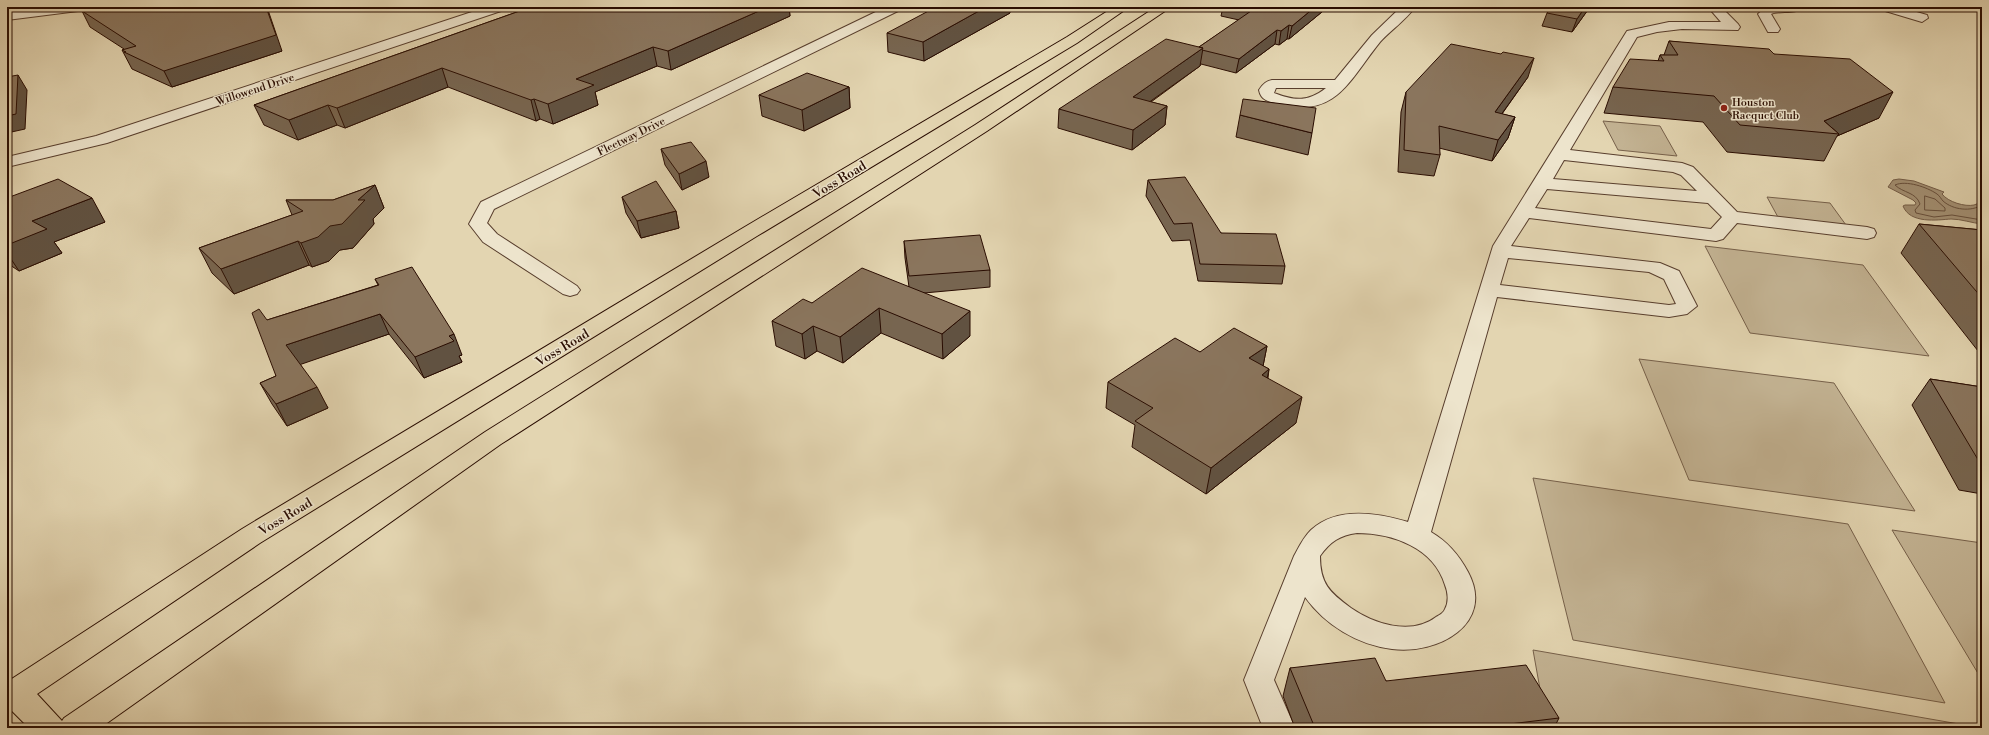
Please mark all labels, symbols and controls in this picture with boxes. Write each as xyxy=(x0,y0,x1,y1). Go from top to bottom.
street label: Willowend Drive xyxy=(213,71,297,110)
place label: Houston Racquet Club xyxy=(1732,96,1799,123)
marker: Houston Racquet Club xyxy=(1719,103,1729,113)
street label: Fleetway Drive xyxy=(595,114,668,159)
street label: Voss Road xyxy=(809,157,870,203)
street label: Voss Road xyxy=(532,325,593,371)
street label: Voss Road xyxy=(255,494,316,540)

